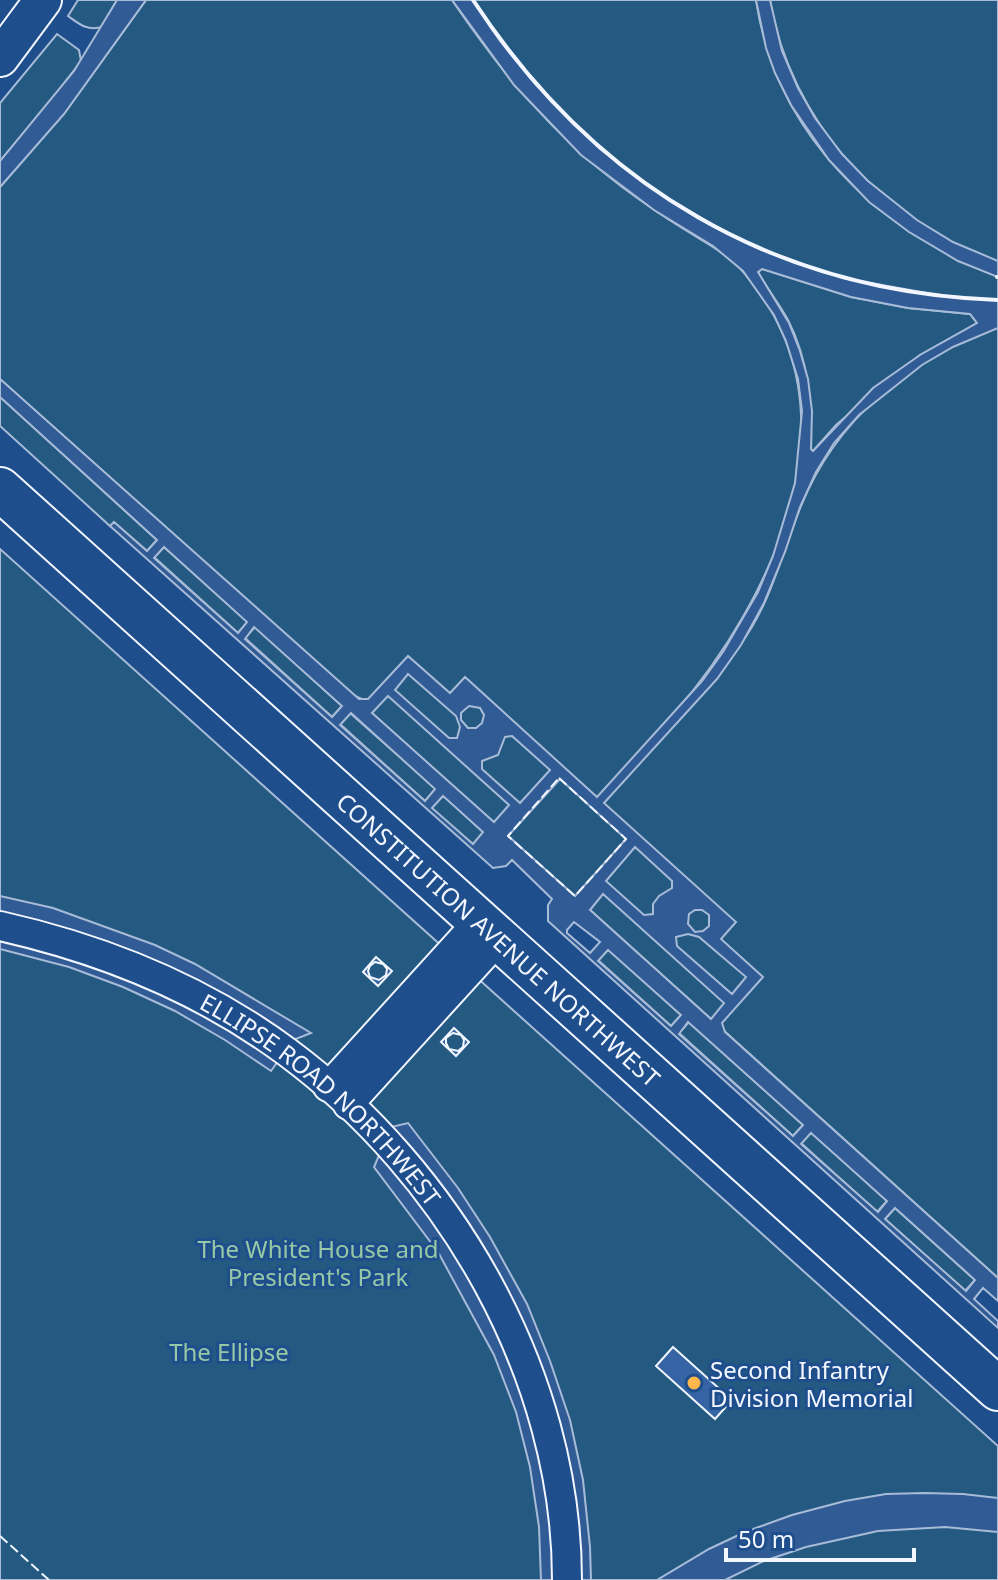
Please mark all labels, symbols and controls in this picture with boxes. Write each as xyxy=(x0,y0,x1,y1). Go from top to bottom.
street label: CONSTITUTION AVENUE NORTHWEST xyxy=(330,784,668,1094)
street label: ELLIPSE ROAD NORTHWEST xyxy=(195,985,449,1212)
park label: The White House and President's Park xyxy=(197,1232,439,1293)
park label: The Ellipse xyxy=(169,1335,289,1368)
place label: Second Infantry Division Memorial xyxy=(710,1353,913,1414)
marker: Second Infantry Division Memorial xyxy=(685,1374,703,1392)
scale bar xyxy=(726,1512,914,1562)
text: 50 m xyxy=(738,1522,794,1555)

